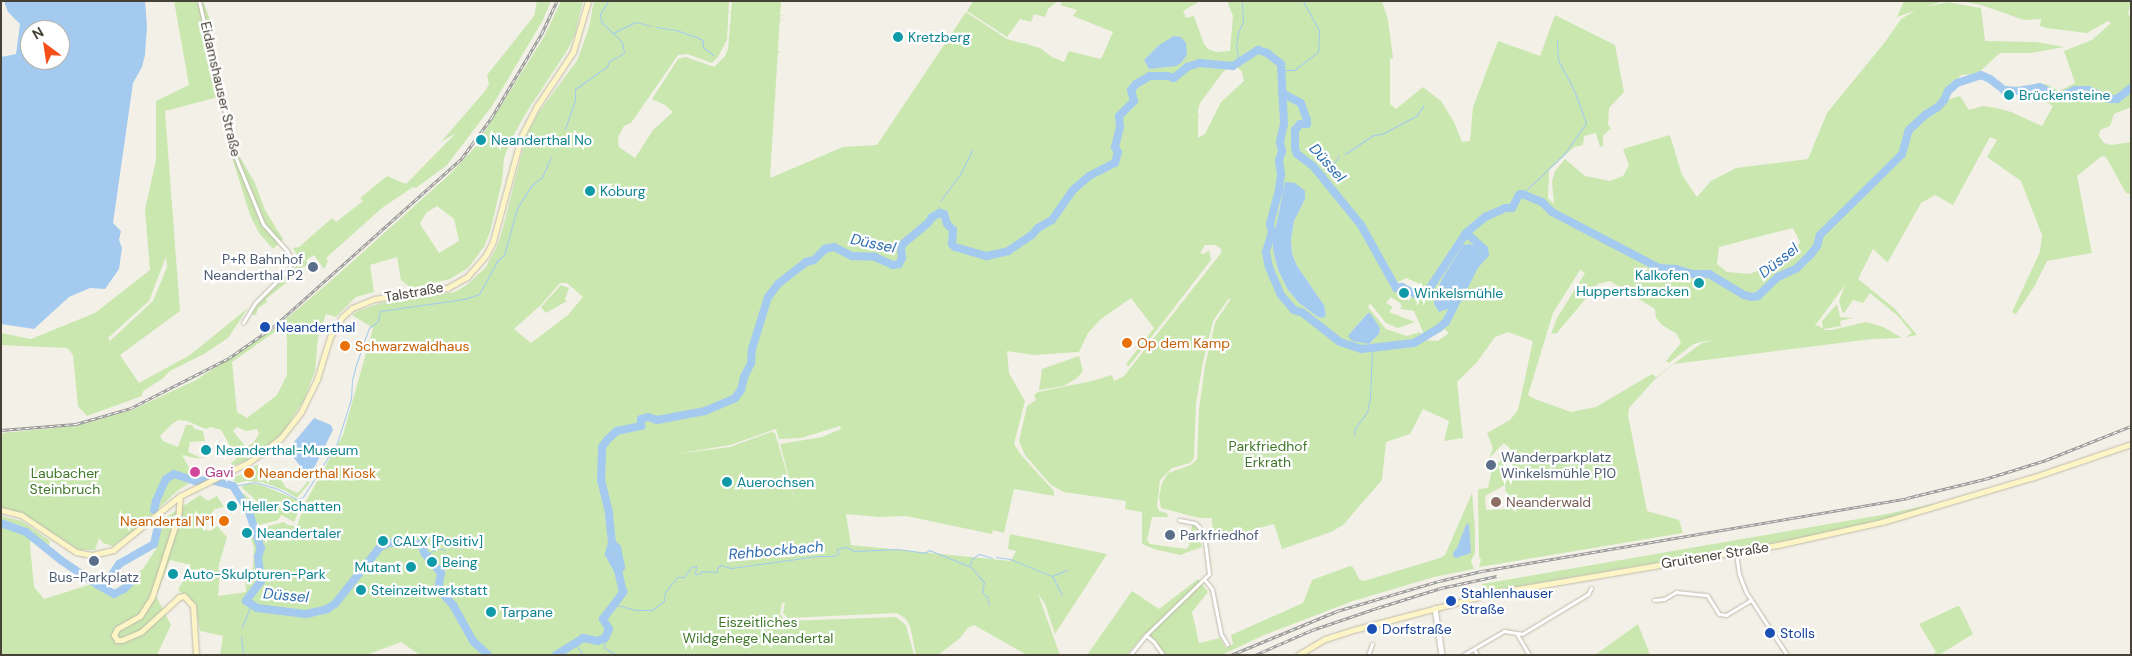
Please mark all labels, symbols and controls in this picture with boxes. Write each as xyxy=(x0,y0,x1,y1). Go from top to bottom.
north arrow xyxy=(20,20,70,70)
street label: Eidamshauser Straße xyxy=(197,20,245,158)
text: N xyxy=(29,23,47,43)
place label: Kretzberg xyxy=(908,29,970,45)
marker: Kretzberg xyxy=(892,31,904,43)
place label: Brückensteine xyxy=(2019,87,2111,103)
marker: Brückensteine xyxy=(2003,89,2015,101)
place label: Neanderthal No xyxy=(491,132,592,148)
marker: Neanderthal No xyxy=(475,134,487,146)
water label: Düssel xyxy=(1305,140,1349,186)
place label: Koburg xyxy=(600,183,646,199)
marker: Koburg xyxy=(584,185,596,197)
water label: Düssel xyxy=(849,230,897,258)
water label: Düssel xyxy=(1755,240,1803,282)
place label: P+R Bahnhof Neanderthal P2 xyxy=(204,251,303,284)
marker: P+R Bahnhof Neanderthal P2 xyxy=(307,261,319,273)
place label: Kalkofen Huppertsbracken xyxy=(1576,267,1689,300)
marker: Kalkofen Huppertsbracken xyxy=(1693,277,1705,289)
street label: Talstraße xyxy=(383,279,445,305)
place label: Winkelsmühle xyxy=(1414,285,1503,301)
marker: Winkelsmühle xyxy=(1398,287,1410,299)
place label: Neanderthal xyxy=(276,319,355,335)
marker: Neanderthal xyxy=(258,320,272,334)
place label: Op dem Kamp xyxy=(1137,335,1230,351)
marker: Op dem Kamp xyxy=(1121,337,1133,349)
place label: Schwarzwaldhaus xyxy=(355,338,469,354)
marker: Schwarzwaldhaus xyxy=(339,340,351,352)
park label: Parkfriedhof Erkrath xyxy=(1229,438,1307,471)
place label: Neanderthal-Museum xyxy=(216,442,358,458)
marker: Neanderthal-Museum xyxy=(200,444,212,456)
place label: Wanderparkplatz Winkelsmühle P10 xyxy=(1501,449,1616,482)
marker: Wanderparkplatz Winkelsmühle P10 xyxy=(1485,459,1497,471)
place label: Gavi xyxy=(205,464,234,480)
park label: Laubacher Steinbruch xyxy=(30,465,100,498)
place label: Neanderthal Kiosk xyxy=(259,465,376,481)
marker: Gavi xyxy=(189,466,201,478)
marker: Neanderthal Kiosk xyxy=(243,467,255,479)
place label: Auerochsen xyxy=(737,474,814,490)
marker: Auerochsen xyxy=(721,476,733,488)
place label: Neanderwald xyxy=(1506,494,1591,510)
marker: Neanderwald xyxy=(1490,496,1502,508)
place label: Heller Schatten xyxy=(242,498,341,514)
marker: Heller Schatten xyxy=(226,500,238,512)
place label: Neandertal N°1 xyxy=(120,513,214,529)
marker: Neandertal N°1 xyxy=(218,515,230,527)
place label: Neandertaler xyxy=(257,525,342,541)
marker: Neandertaler xyxy=(241,527,253,539)
place label: Parkfriedhof xyxy=(1180,527,1259,543)
marker: Parkfriedhof xyxy=(1164,529,1176,541)
place label: CALX [Positiv] xyxy=(393,533,483,549)
marker: CALX [Positiv] xyxy=(377,535,389,547)
water label: Rehbockbach xyxy=(728,538,824,564)
street label: Gruitener Straße xyxy=(1660,538,1770,572)
place label: Being xyxy=(442,554,478,570)
marker: Bus-Parkplatz xyxy=(88,555,100,567)
marker: Being xyxy=(426,556,438,568)
place label: Mutant xyxy=(355,559,401,575)
marker: Mutant xyxy=(405,561,417,573)
place label: Auto-Skulpturen-Park xyxy=(183,566,326,582)
marker: Auto-Skulpturen-Park xyxy=(167,568,179,580)
place label: Bus-Parkplatz xyxy=(49,569,139,585)
place label: Steinzeitwerkstatt xyxy=(371,582,488,598)
marker: Steinzeitwerkstatt xyxy=(355,584,367,596)
water label: Düssel xyxy=(262,585,310,607)
place label: Stahlenhauser Straße xyxy=(1461,585,1553,618)
marker: Stahlenhauser Straße xyxy=(1445,595,1457,607)
place label: Tarpane xyxy=(501,604,553,620)
marker: Tarpane xyxy=(485,606,497,618)
park label: Eiszeitliches Wildgehege Neandertal xyxy=(683,614,833,646)
place label: Dorfstraße xyxy=(1382,621,1452,637)
marker: Dorfstraße xyxy=(1366,623,1378,635)
place label: Stolls xyxy=(1780,625,1815,641)
marker: Stolls xyxy=(1764,627,1776,639)

